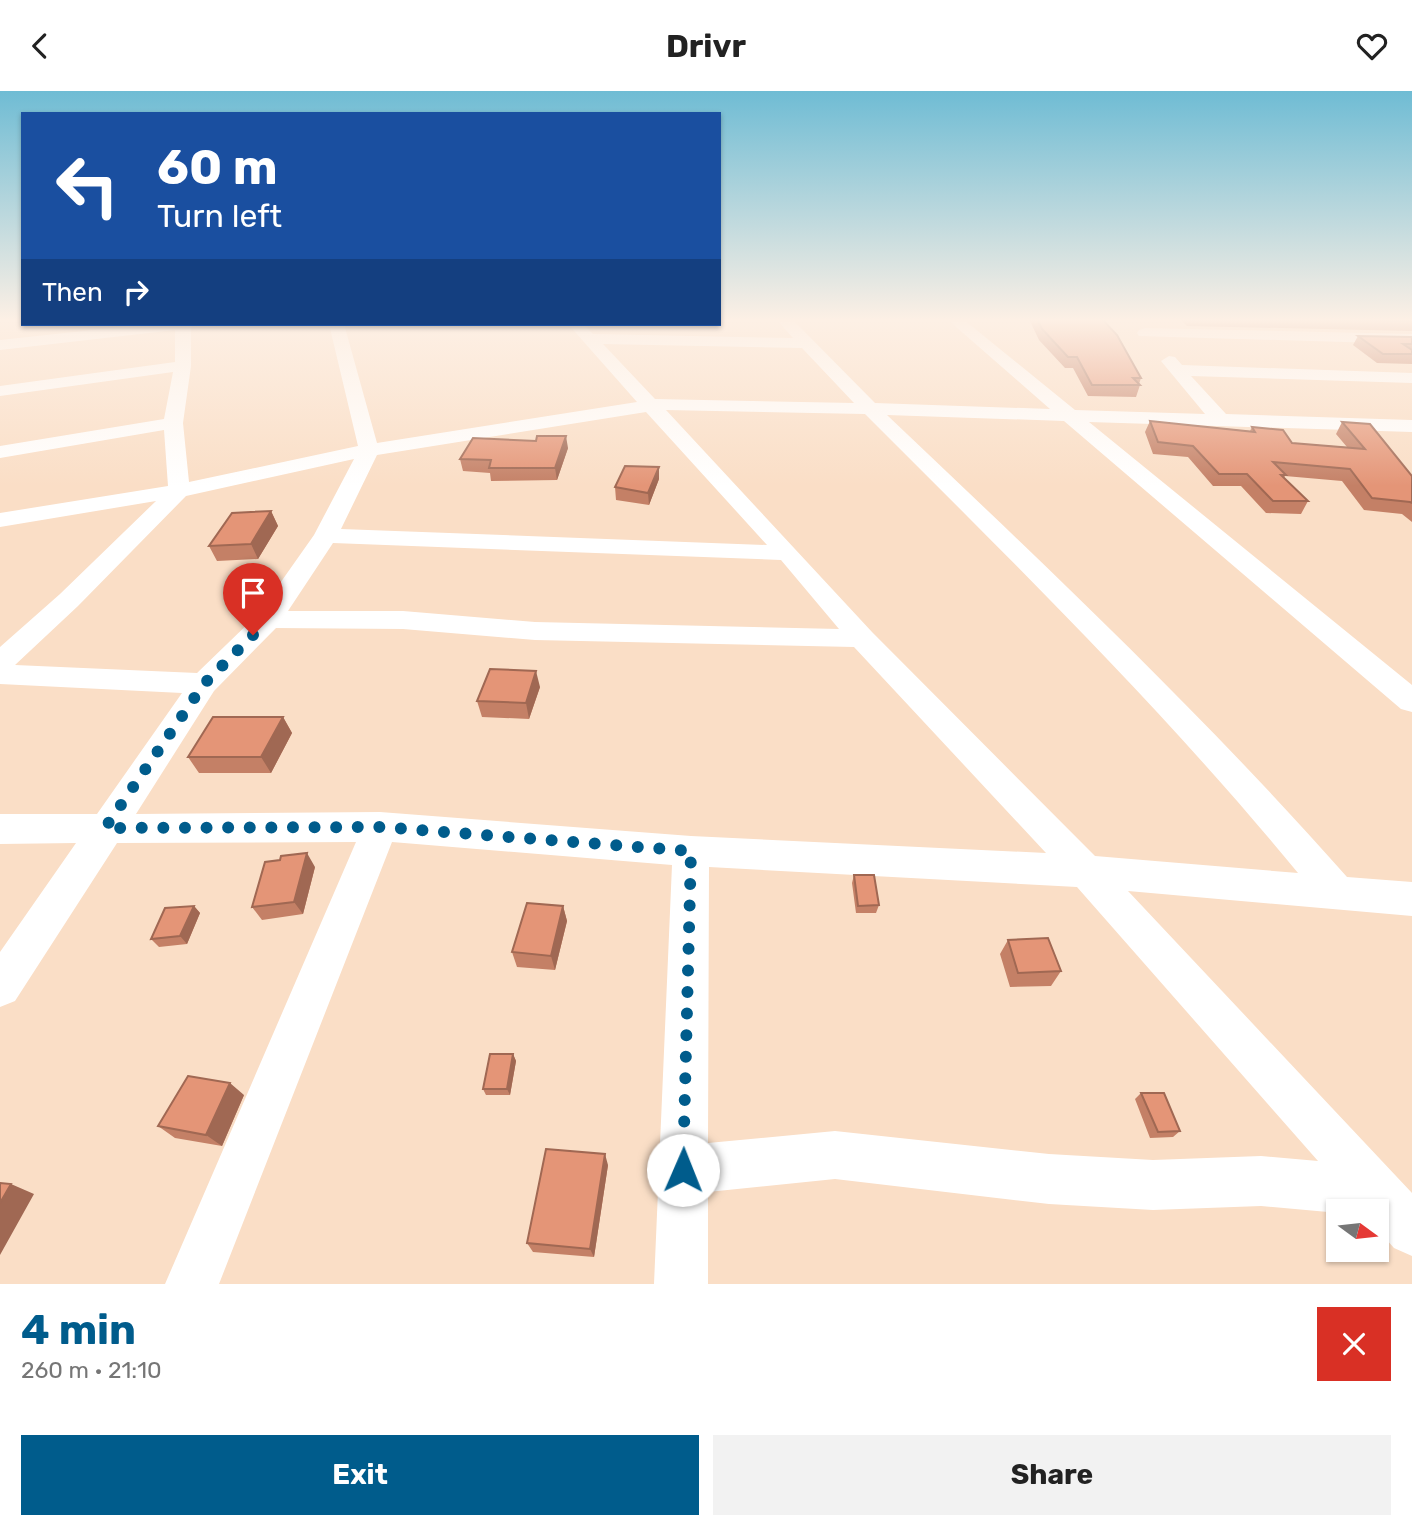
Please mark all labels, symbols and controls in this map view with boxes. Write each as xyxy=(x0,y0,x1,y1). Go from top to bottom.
icon: back xyxy=(21,27,59,65)
text: Drivr xyxy=(666,27,746,65)
icon: heart xyxy=(1353,27,1391,65)
text: 60 m xyxy=(157,138,278,196)
icon: left xyxy=(42,140,133,231)
text: Turn left xyxy=(157,197,282,235)
icon: right xyxy=(117,273,155,311)
text: Then xyxy=(42,277,103,308)
pin xyxy=(223,563,283,635)
icon: arrive xyxy=(234,574,272,612)
position arrow xyxy=(646,1133,720,1207)
north arrow xyxy=(1326,1199,1390,1262)
map controls xyxy=(1326,1199,1389,1262)
text: 4 min xyxy=(21,1305,136,1355)
button: close xyxy=(1317,1307,1391,1381)
text: 260 m · 21:10 xyxy=(21,1356,162,1384)
button: Exit xyxy=(21,1435,699,1515)
button: Share xyxy=(713,1435,1391,1515)

